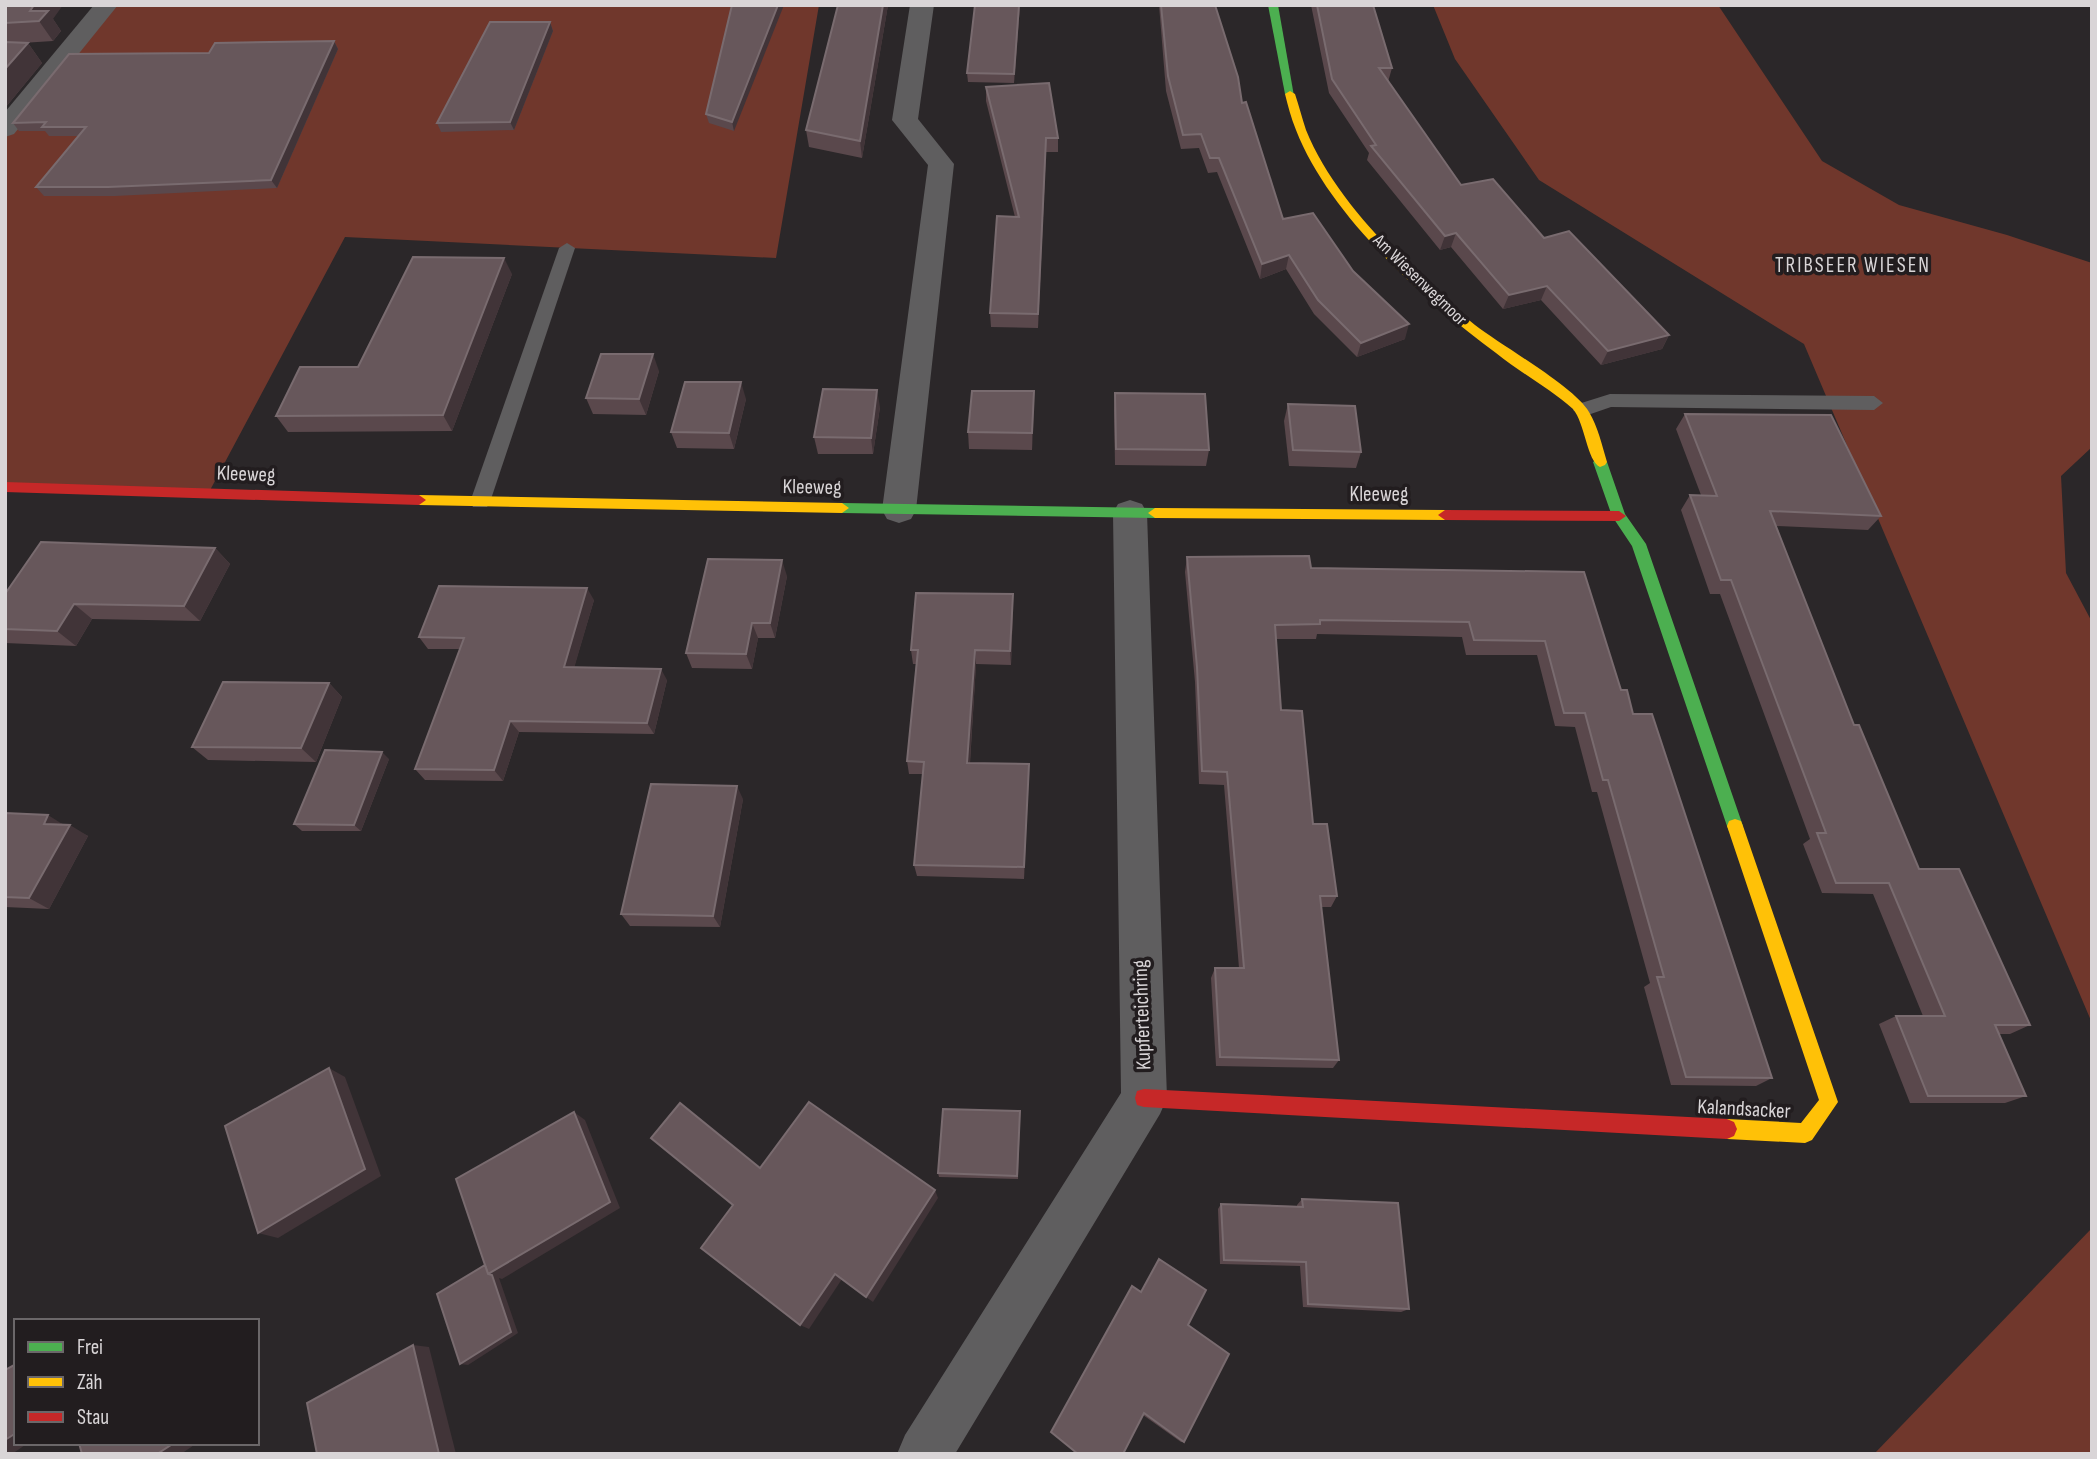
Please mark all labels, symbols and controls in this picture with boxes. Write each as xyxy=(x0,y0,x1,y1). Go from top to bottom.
street label: Am Wiesenwegmoor xyxy=(1368,229,1471,330)
district label: TRIBSEER WIESEN xyxy=(1775,253,1931,278)
street label: Kleeweg xyxy=(216,460,276,488)
street label: Kleeweg xyxy=(782,474,842,500)
street label: Kleeweg xyxy=(1350,482,1408,507)
street label: Kupferteichring xyxy=(1128,959,1156,1071)
street label: Kalandsacker xyxy=(1697,1094,1791,1124)
legend xyxy=(14,1319,259,1445)
text: Frei xyxy=(77,1335,103,1360)
text: Zäh xyxy=(77,1370,103,1395)
text: Stau xyxy=(77,1405,109,1430)

